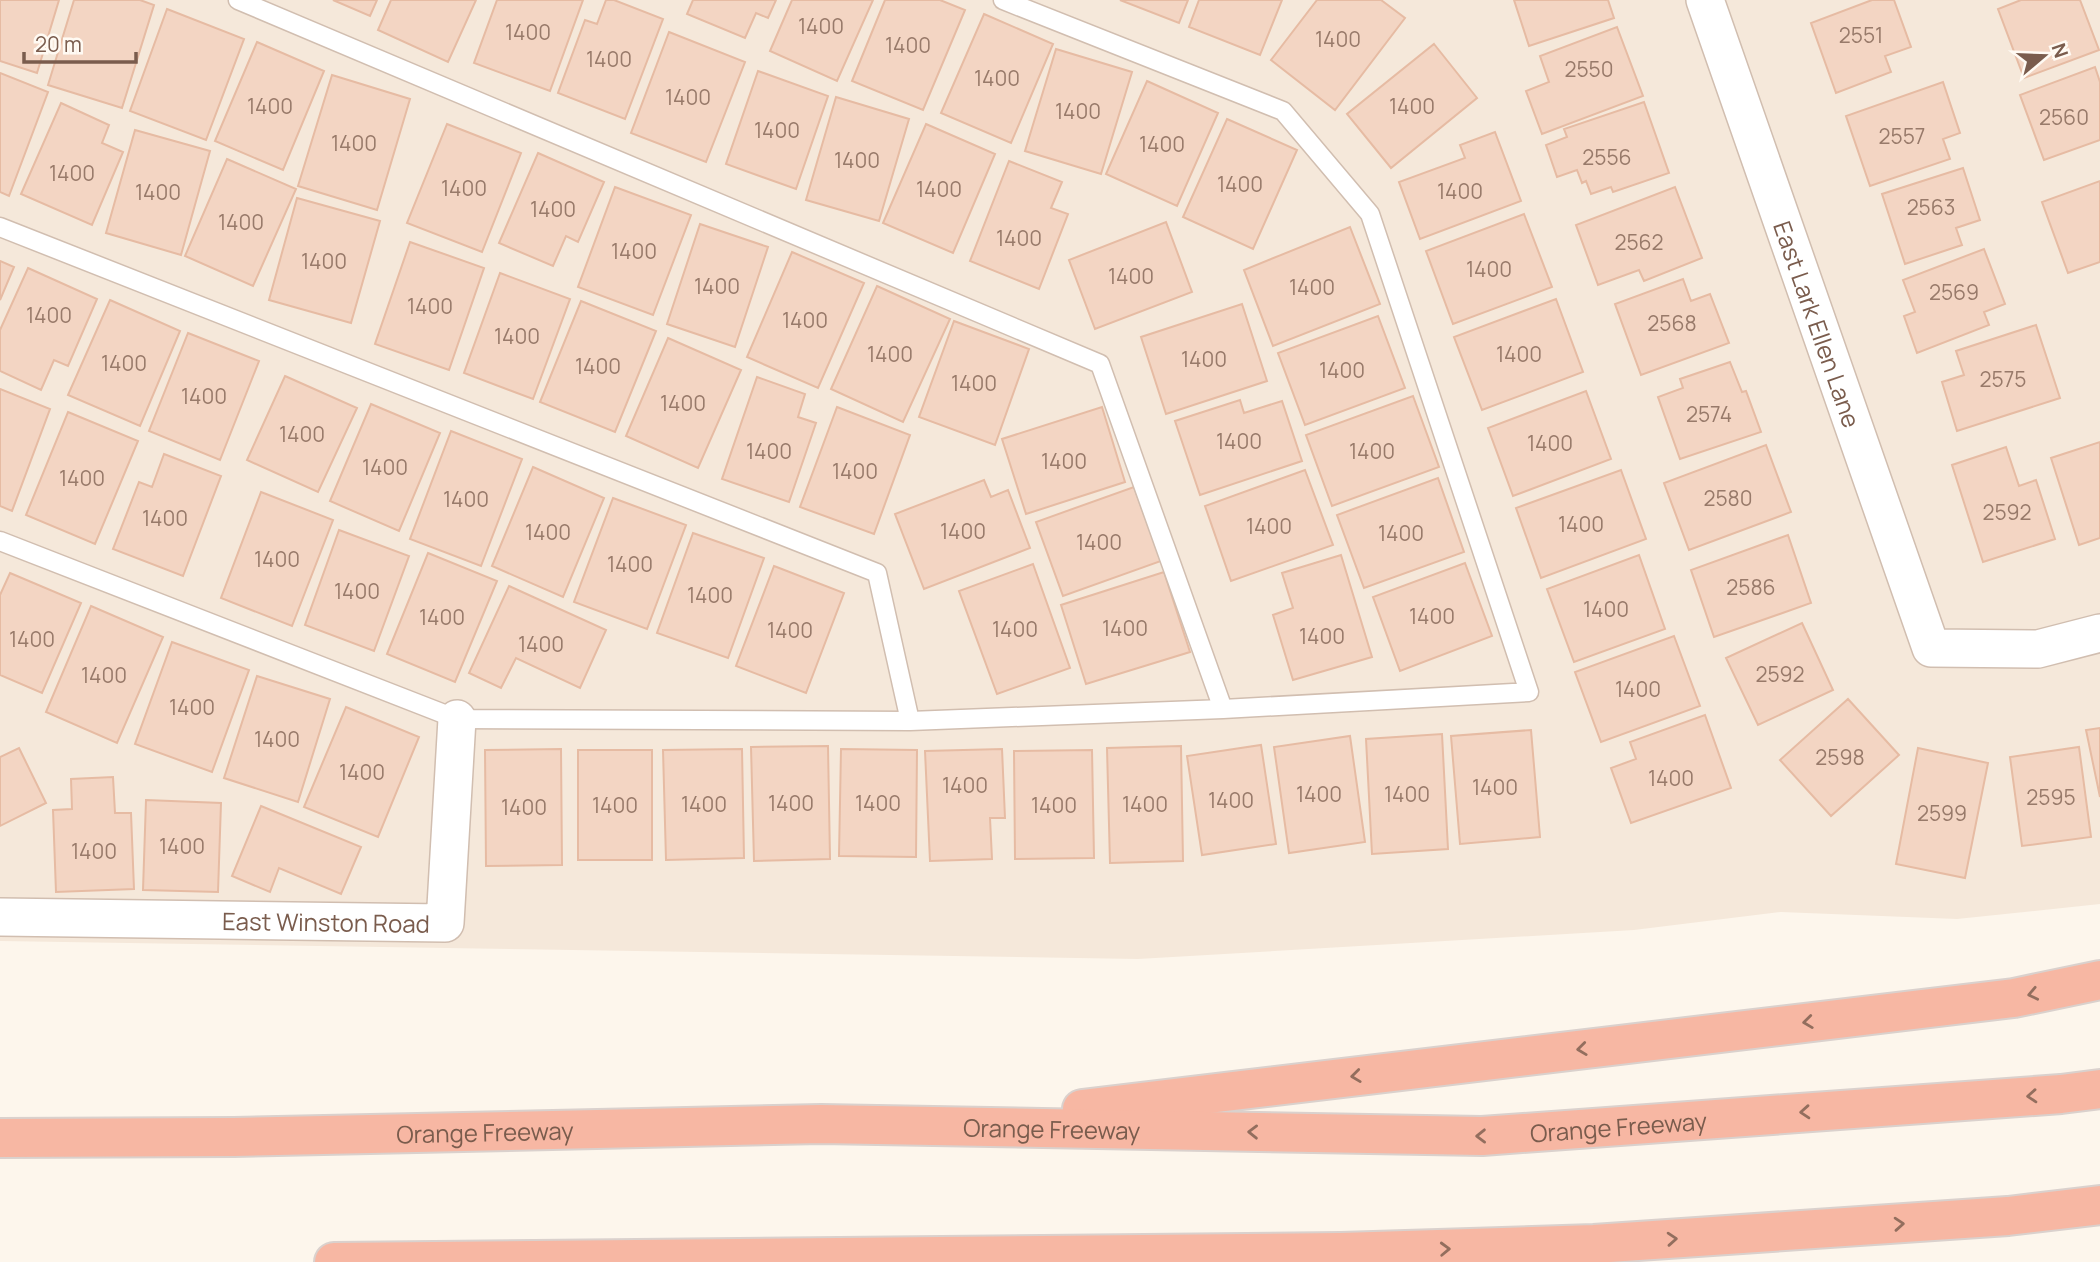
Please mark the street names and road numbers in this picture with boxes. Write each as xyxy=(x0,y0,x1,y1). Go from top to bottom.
street label: East Lark Ellen Lane xyxy=(1767,216,1869,432)
street label: East Winston Road xyxy=(222,903,430,939)
street label: Orange Freeway xyxy=(1529,1103,1708,1149)
street label: Orange Freeway xyxy=(963,1110,1141,1146)
street label: Orange Freeway xyxy=(396,1113,574,1150)

